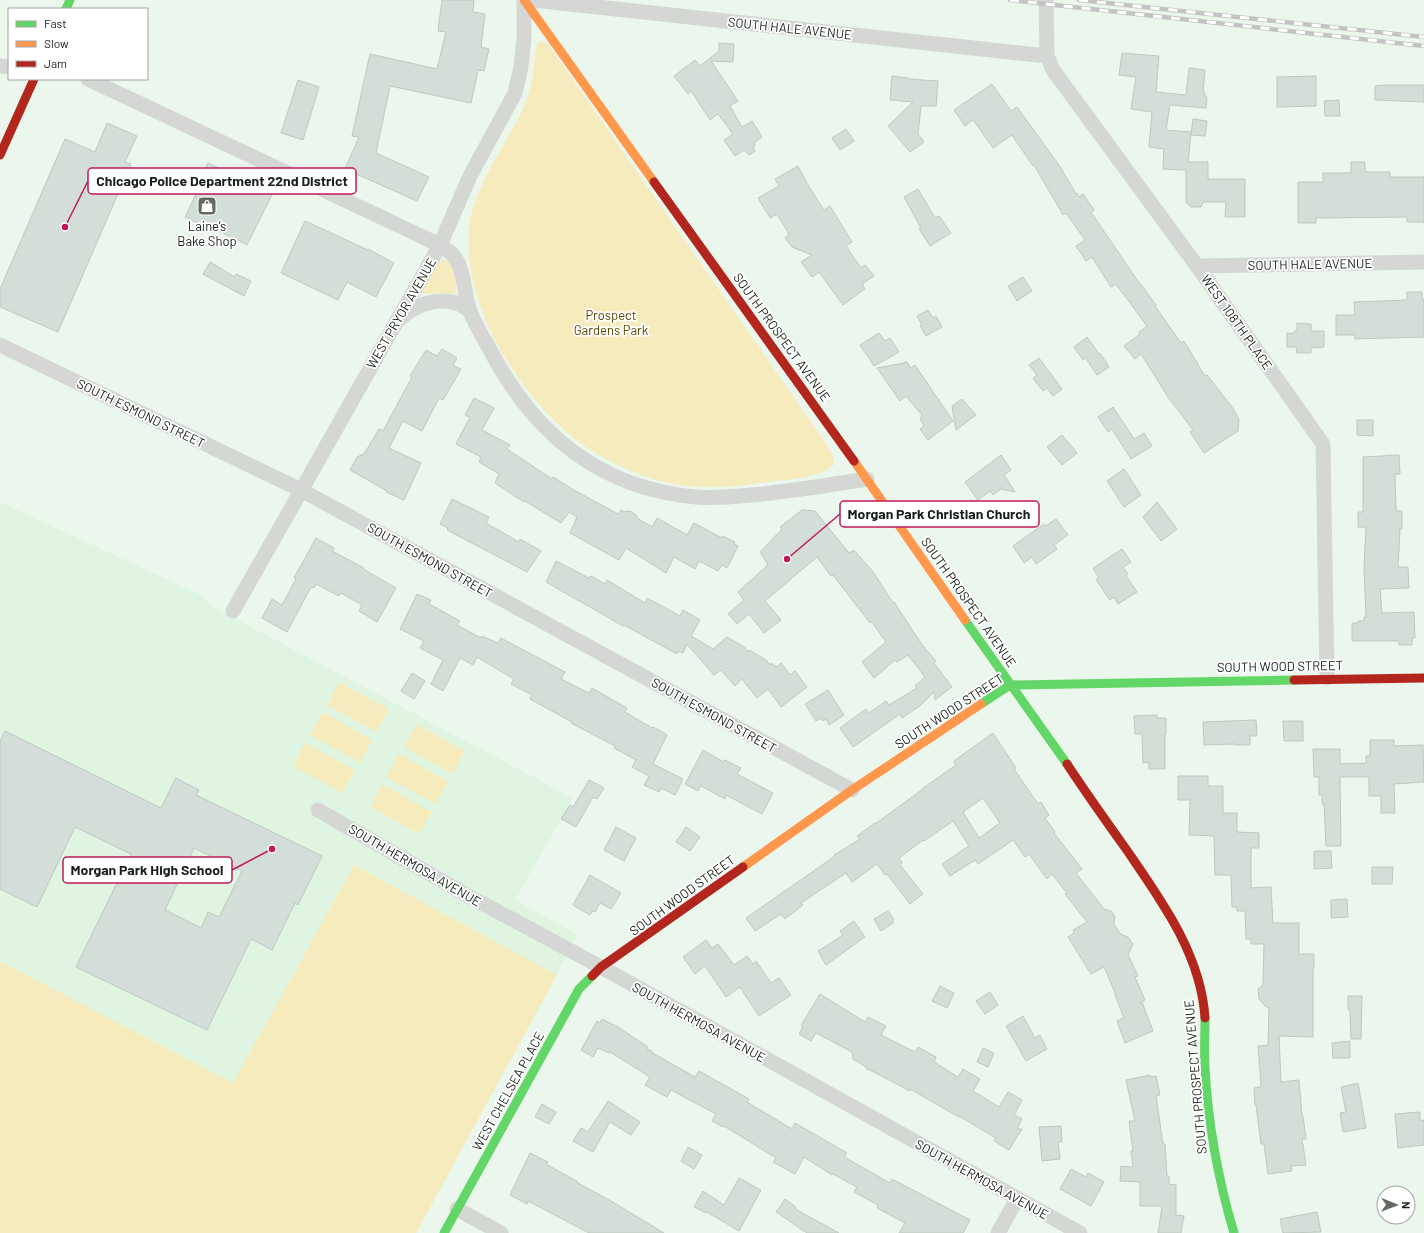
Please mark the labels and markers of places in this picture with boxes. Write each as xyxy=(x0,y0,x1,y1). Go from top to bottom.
callout: Chicago Police Department 22nd District xyxy=(88,168,356,194)
shop icon: Laine’s Bake Shop xyxy=(196,195,218,217)
place label: Laine’s Bake Shop xyxy=(177,218,237,249)
callout: Morgan Park Christian Church xyxy=(840,501,1039,527)
callout: Morgan Park High School xyxy=(63,857,232,883)

